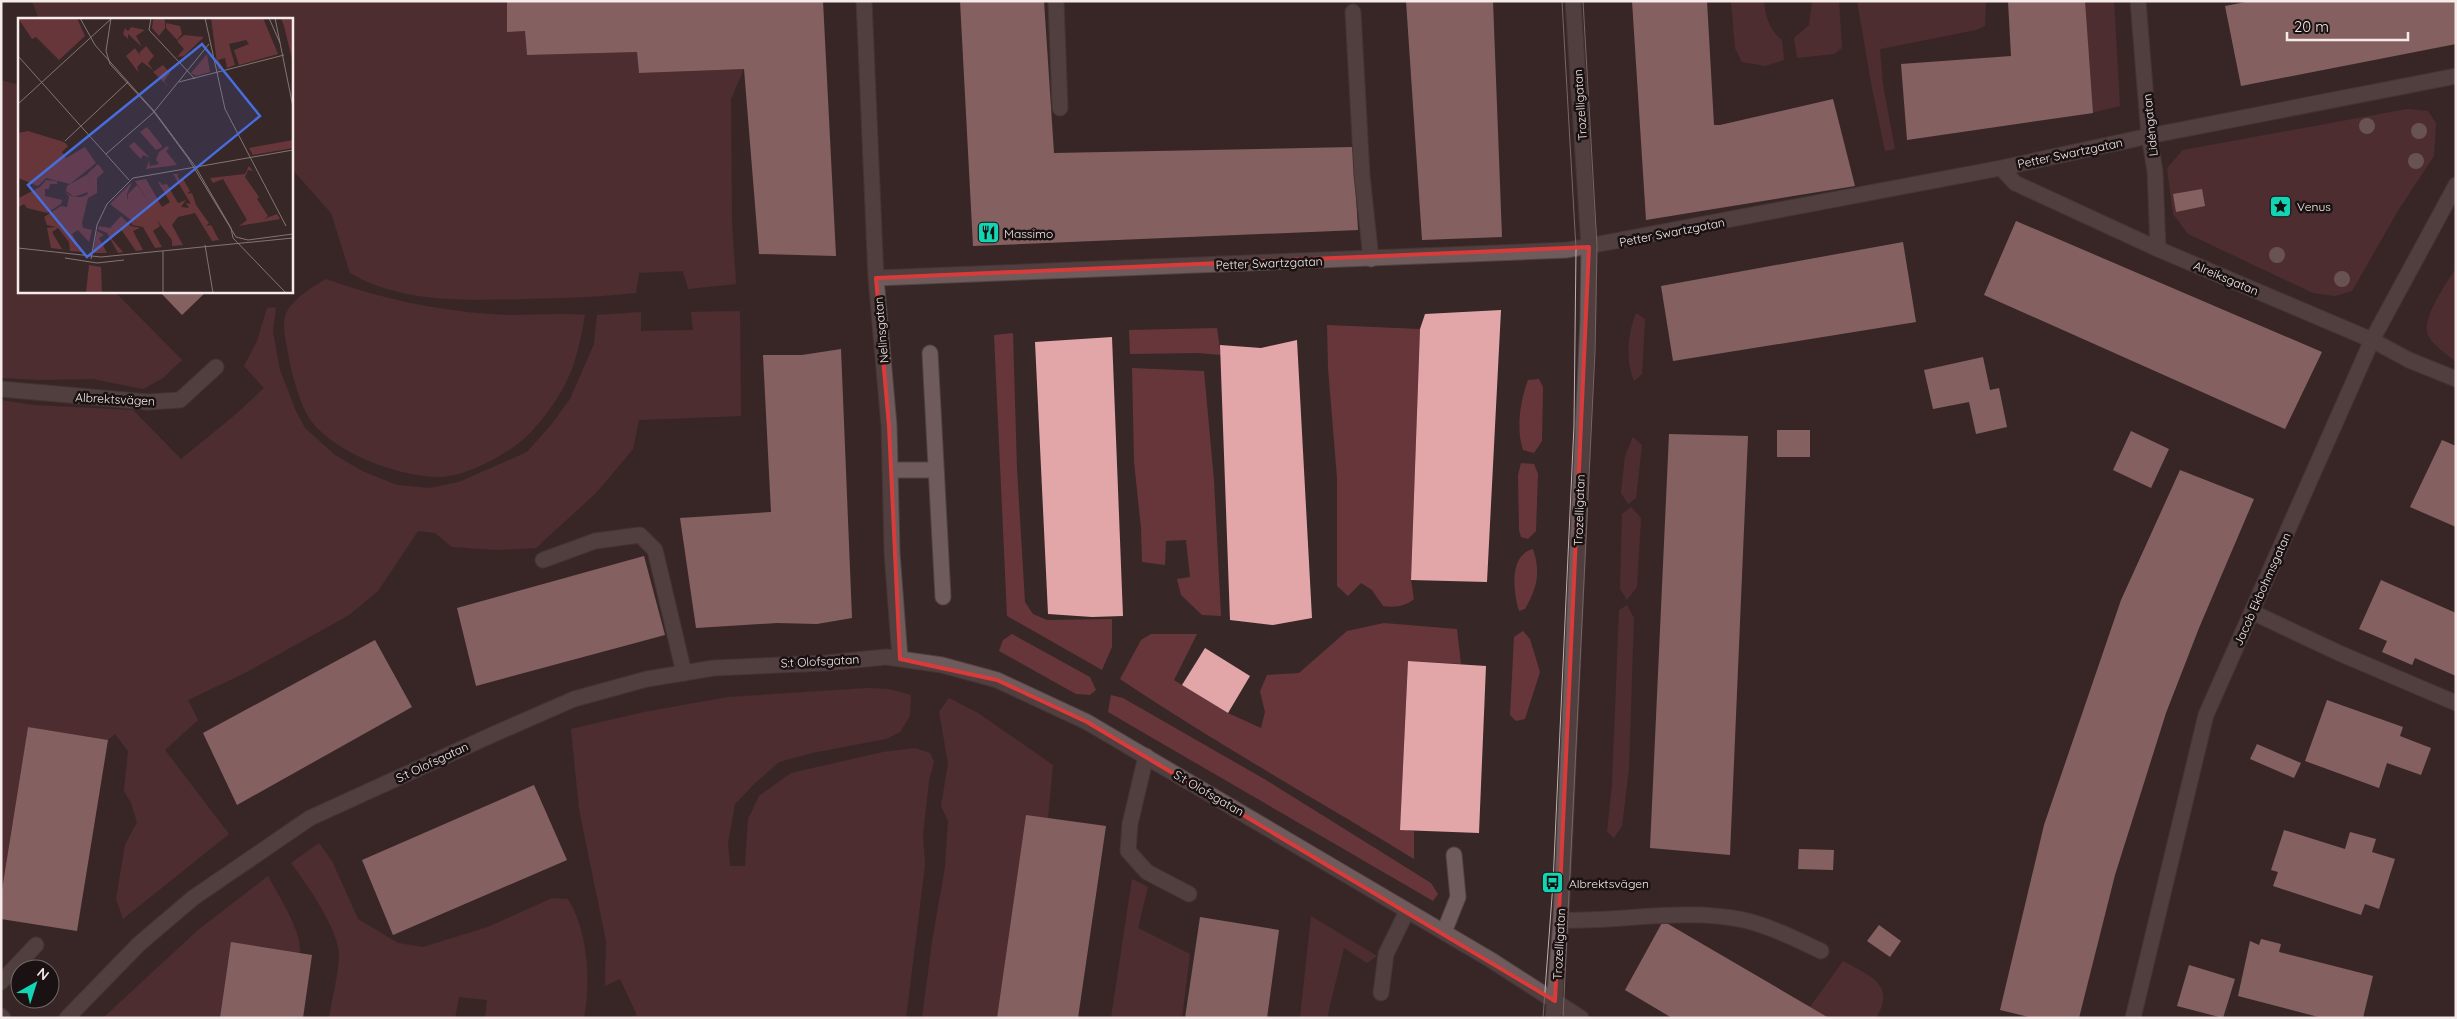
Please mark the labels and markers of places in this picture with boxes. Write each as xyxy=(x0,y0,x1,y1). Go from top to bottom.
place icon: Venus xyxy=(2269,194,2293,218)
place label: Venus xyxy=(2297,199,2331,214)
restaurant icon: Massimo xyxy=(976,221,1000,245)
place label: Massimo xyxy=(1004,226,1053,241)
bus stop icon: Albrektsvägen xyxy=(1541,871,1565,895)
place label: Albrektsvägen xyxy=(1569,876,1649,891)

